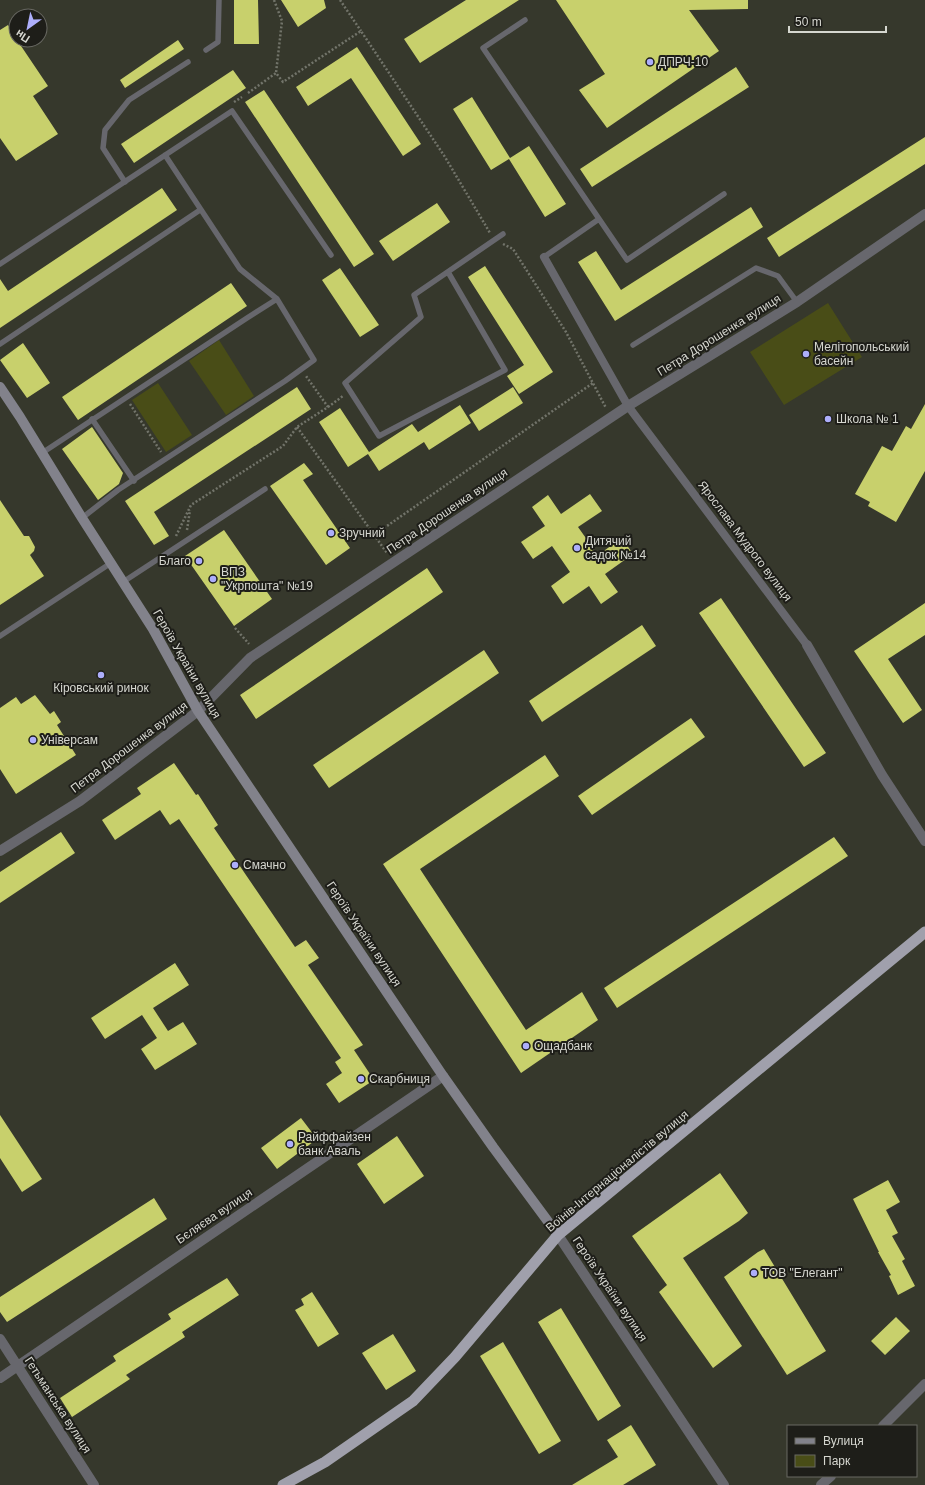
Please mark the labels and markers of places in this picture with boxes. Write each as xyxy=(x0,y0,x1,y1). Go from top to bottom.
place label: ДПРЧ-10 xyxy=(658,55,708,69)
marker: ДПРЧ-10 xyxy=(645,57,655,67)
place label: Мелітопольський басейн xyxy=(814,340,909,368)
marker: Мелітопольський басейн xyxy=(801,349,811,359)
place label: Школа № 1 xyxy=(836,412,899,426)
marker: Школа № 1 xyxy=(823,414,833,424)
place label: Зручний xyxy=(339,526,385,540)
marker: Зручний xyxy=(326,528,336,538)
place label: Дитячий садок №14 xyxy=(585,534,646,562)
marker: Дитячий садок №14 xyxy=(572,543,582,553)
place label: Благо xyxy=(159,554,191,568)
marker: Благо xyxy=(194,556,204,566)
place label: ВПЗ "Укрпошта" №19 xyxy=(221,565,313,593)
marker: ВПЗ "Укрпошта" №19 xyxy=(208,574,218,584)
marker: Кіровський ринок xyxy=(96,670,106,680)
place label: Кіровський ринок xyxy=(53,681,149,695)
place label: Універсам xyxy=(41,733,98,747)
marker: Універсам xyxy=(28,735,38,745)
place label: Смачно xyxy=(243,858,286,872)
marker: Смачно xyxy=(230,860,240,870)
place label: Ощадбанк xyxy=(534,1039,593,1053)
marker: Ощадбанк xyxy=(521,1041,531,1051)
place label: Скарбниця xyxy=(369,1072,430,1086)
marker: Скарбниця xyxy=(356,1074,366,1084)
place label: Райффайзен банк Аваль xyxy=(298,1130,371,1158)
marker: Райффайзен банк Аваль xyxy=(285,1139,295,1149)
place label: ТОВ "Елегант" xyxy=(762,1266,843,1280)
marker: ТОВ "Елегант" xyxy=(749,1268,759,1278)

